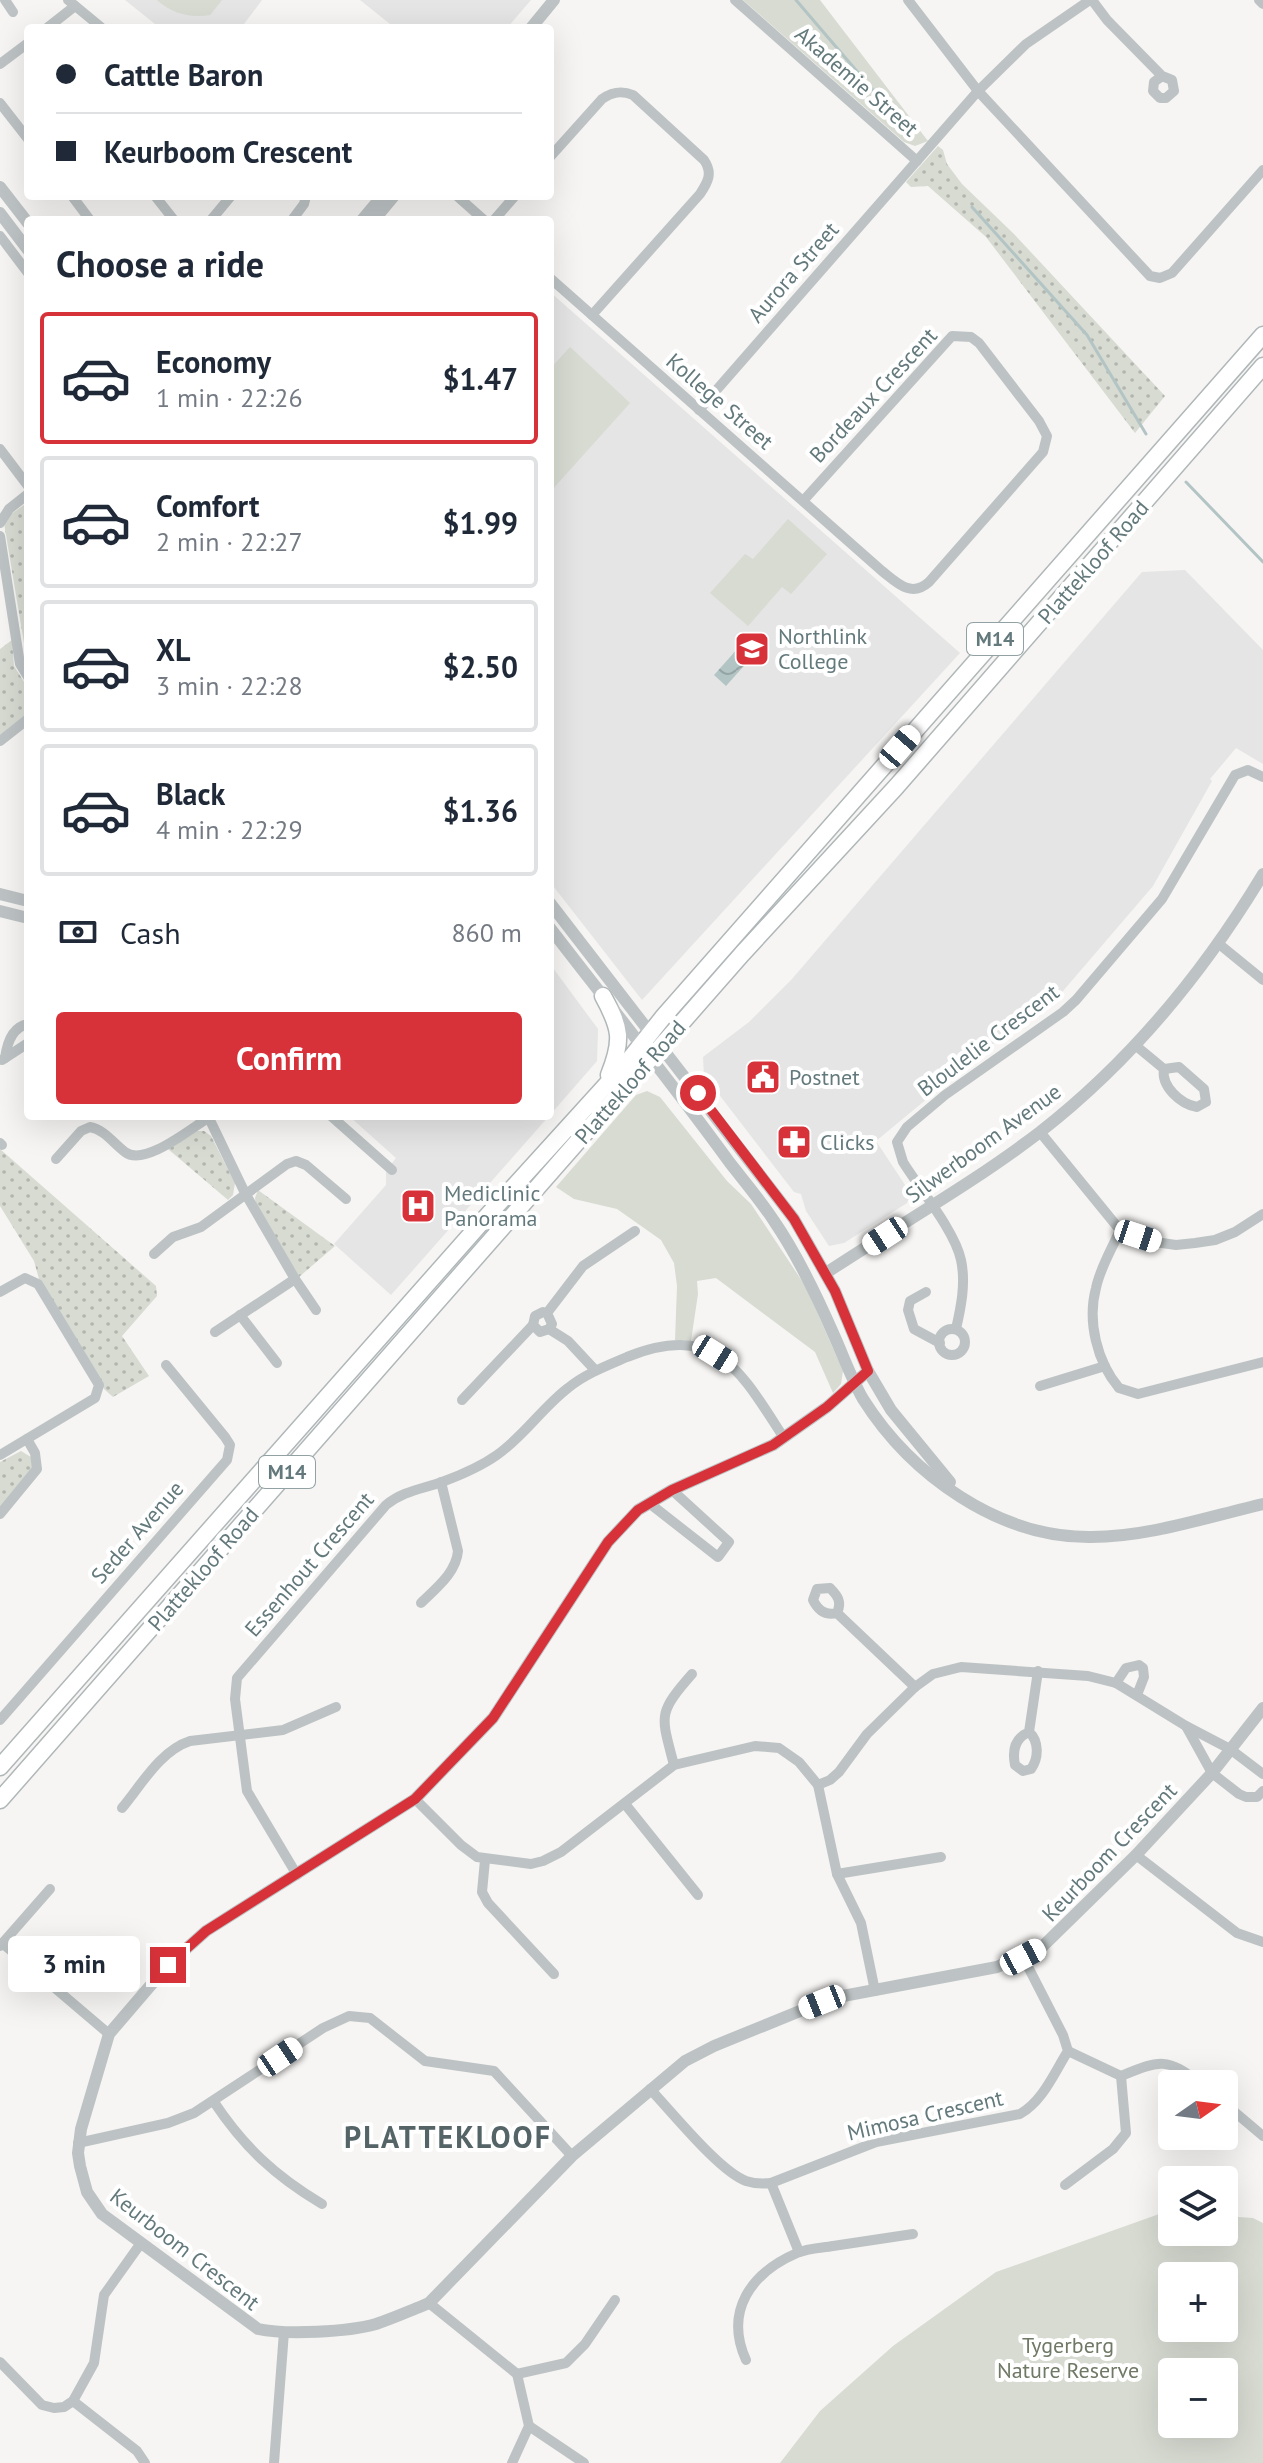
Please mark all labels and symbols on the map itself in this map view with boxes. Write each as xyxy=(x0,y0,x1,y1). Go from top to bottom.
street label: Akademie Street xyxy=(790,20,925,143)
street label: Aurora Street xyxy=(742,215,845,328)
street label: Bordeaux Crescent xyxy=(803,321,943,468)
street label: Kollege Street xyxy=(661,347,780,456)
street label: Plattekloof Road xyxy=(1032,494,1154,630)
place label: Northlink College xyxy=(778,622,868,675)
road number: M14 xyxy=(967,623,1023,655)
school or university icon: Northlink College xyxy=(733,630,771,668)
car xyxy=(875,721,925,773)
street label: Bloulelie Crescent xyxy=(912,977,1065,1102)
street label: Plattekloof Road xyxy=(569,1014,691,1150)
public building icon: Postnet xyxy=(744,1058,782,1096)
place label: Postnet xyxy=(789,1063,860,1091)
route start xyxy=(680,1075,716,1111)
street label: Silwerboom Avenue xyxy=(900,1077,1066,1209)
pharmacy icon: Clicks xyxy=(775,1123,813,1161)
place label: Clicks xyxy=(820,1128,875,1156)
place label: Mediclinic Panorama xyxy=(444,1179,540,1232)
hospital icon: Mediclinic Panorama xyxy=(399,1187,437,1225)
car xyxy=(858,1213,912,1259)
car xyxy=(1111,1217,1165,1255)
car xyxy=(688,1331,742,1377)
road number: M14 xyxy=(259,1456,315,1488)
street label: Seder Avenue xyxy=(85,1475,189,1589)
street label: Essenhout Crescent xyxy=(238,1485,380,1642)
street label: Plattekloof Road xyxy=(142,1501,264,1637)
street label: Keurboom Crescent xyxy=(1036,1776,1183,1927)
car xyxy=(996,1935,1050,1979)
callout: 3 min xyxy=(8,1937,140,1993)
route end xyxy=(150,1947,186,1983)
car xyxy=(795,1982,849,2022)
car xyxy=(253,2034,307,2080)
north arrow xyxy=(1158,2070,1238,2150)
street label: Mimosa Crescent xyxy=(844,2083,1006,2147)
district label: PLATTEKLOOF xyxy=(344,2117,552,2156)
street label: Keurboom Crescent xyxy=(105,2182,266,2316)
park label: Tygerberg Nature Reserve xyxy=(997,2331,1139,2384)

